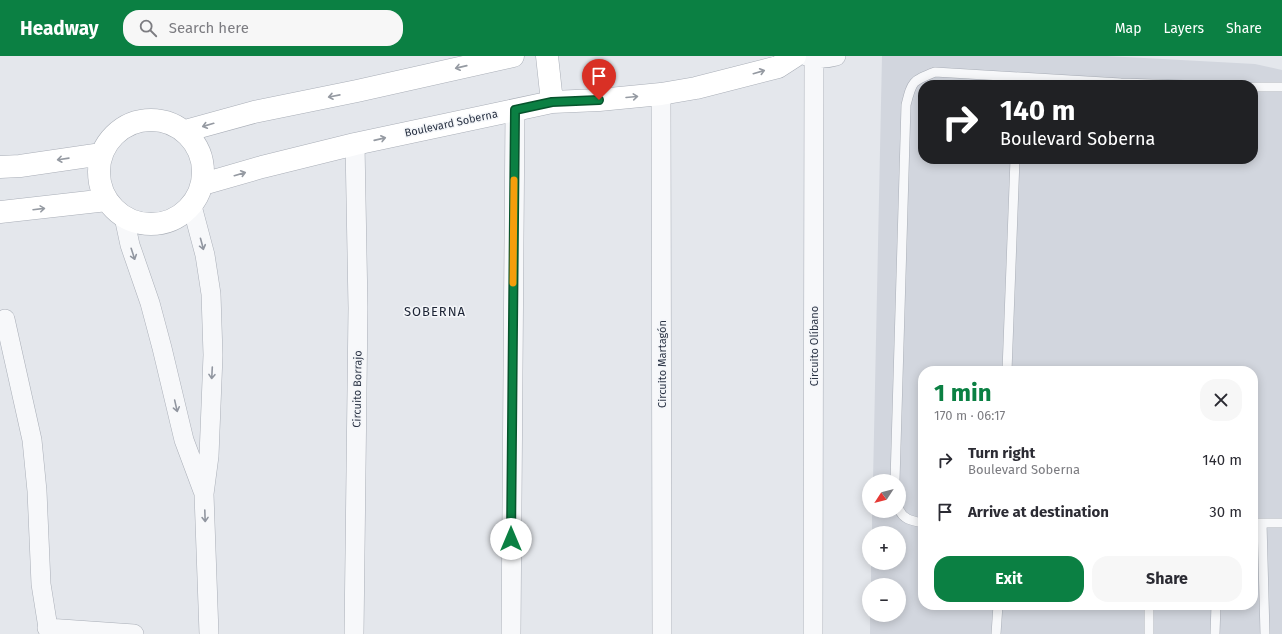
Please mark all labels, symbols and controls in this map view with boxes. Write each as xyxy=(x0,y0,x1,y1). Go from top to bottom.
search box xyxy=(123,10,403,46)
text: Headway xyxy=(20,17,99,40)
icon: search xyxy=(137,17,159,39)
text: Search here xyxy=(169,19,249,37)
text: Map xyxy=(1115,20,1141,37)
text: Layers xyxy=(1163,20,1204,37)
text: Share xyxy=(1226,20,1262,37)
pin xyxy=(582,59,616,100)
one-way arrow xyxy=(455,63,468,71)
icon: arrive xyxy=(588,65,610,87)
one-way arrow xyxy=(752,68,765,75)
one-way arrow xyxy=(328,92,341,100)
one-way arrow xyxy=(625,94,638,101)
text: 140 m xyxy=(1000,94,1076,127)
icon: right xyxy=(934,96,986,148)
street label: Boulevard Soberna xyxy=(403,107,499,140)
one-way arrow xyxy=(201,122,214,129)
text: Boulevard Soberna xyxy=(1000,128,1155,150)
one-way arrow xyxy=(373,134,386,142)
one-way arrow xyxy=(57,155,70,163)
one-way arrow xyxy=(233,170,246,177)
one-way arrow xyxy=(32,205,45,213)
one-way arrow xyxy=(199,237,206,250)
one-way arrow xyxy=(130,248,138,260)
district label: SOBERNA xyxy=(404,304,466,319)
street label: Circuito Olíbano xyxy=(808,306,821,386)
street label: Circuito Martagón xyxy=(656,320,669,408)
street label: Circuito Borrajo xyxy=(350,350,365,428)
one-way arrow xyxy=(208,366,216,379)
text: 1 min xyxy=(934,379,992,407)
button: close xyxy=(1200,379,1242,421)
one-way arrow xyxy=(173,399,181,412)
text: 170 m · 06:17 xyxy=(934,408,1005,423)
text: Turn right xyxy=(968,444,1035,462)
icon: right xyxy=(934,449,956,471)
text: 140 m xyxy=(1202,451,1242,469)
text: Boulevard Soberna xyxy=(968,462,1080,477)
north arrow xyxy=(862,474,906,518)
map controls xyxy=(862,474,906,622)
icon: arrive xyxy=(934,501,956,523)
text: Arrive at destination xyxy=(968,503,1109,521)
text: 30 m xyxy=(1209,503,1242,521)
one-way arrow xyxy=(201,509,209,522)
position arrow xyxy=(490,518,532,560)
button: + xyxy=(862,526,906,570)
button: Exit xyxy=(934,556,1084,602)
button: Share xyxy=(1092,556,1242,602)
button: − xyxy=(862,578,906,622)

